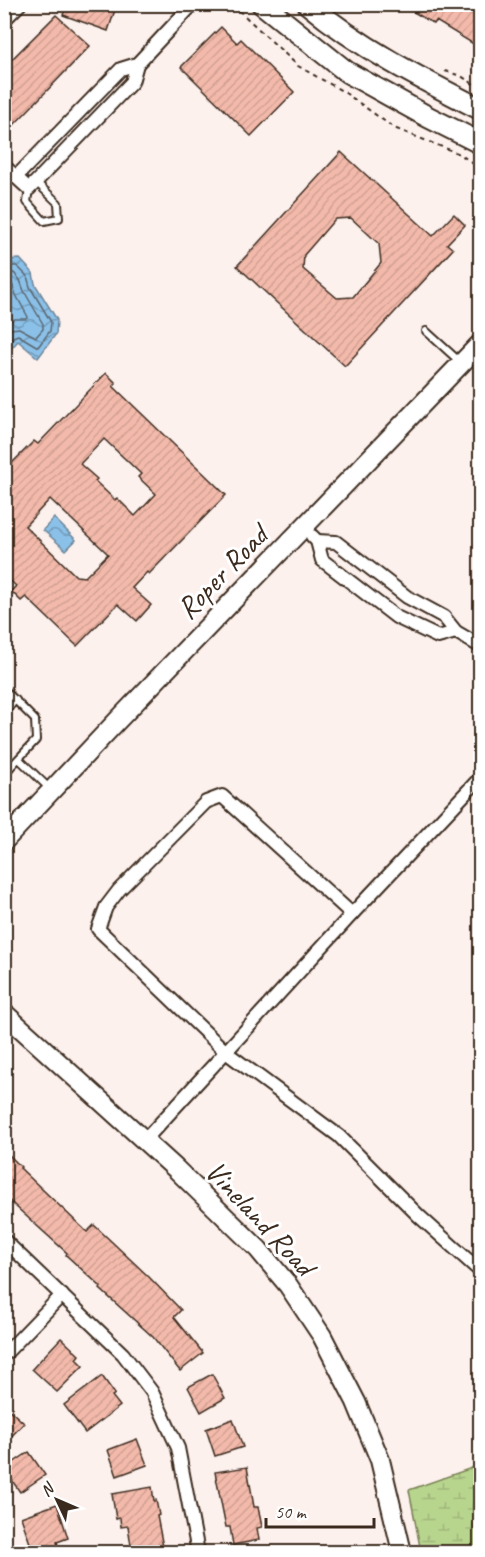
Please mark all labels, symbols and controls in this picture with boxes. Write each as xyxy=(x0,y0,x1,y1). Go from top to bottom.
street label: Roper Road xyxy=(168,514,279,627)
street label: Vineland Road xyxy=(197,1152,326,1287)
north arrow xyxy=(27,1470,87,1530)
text: N xyxy=(36,1478,60,1501)
scale bar xyxy=(266,1491,374,1529)
text: 50 m xyxy=(275,1501,308,1523)

